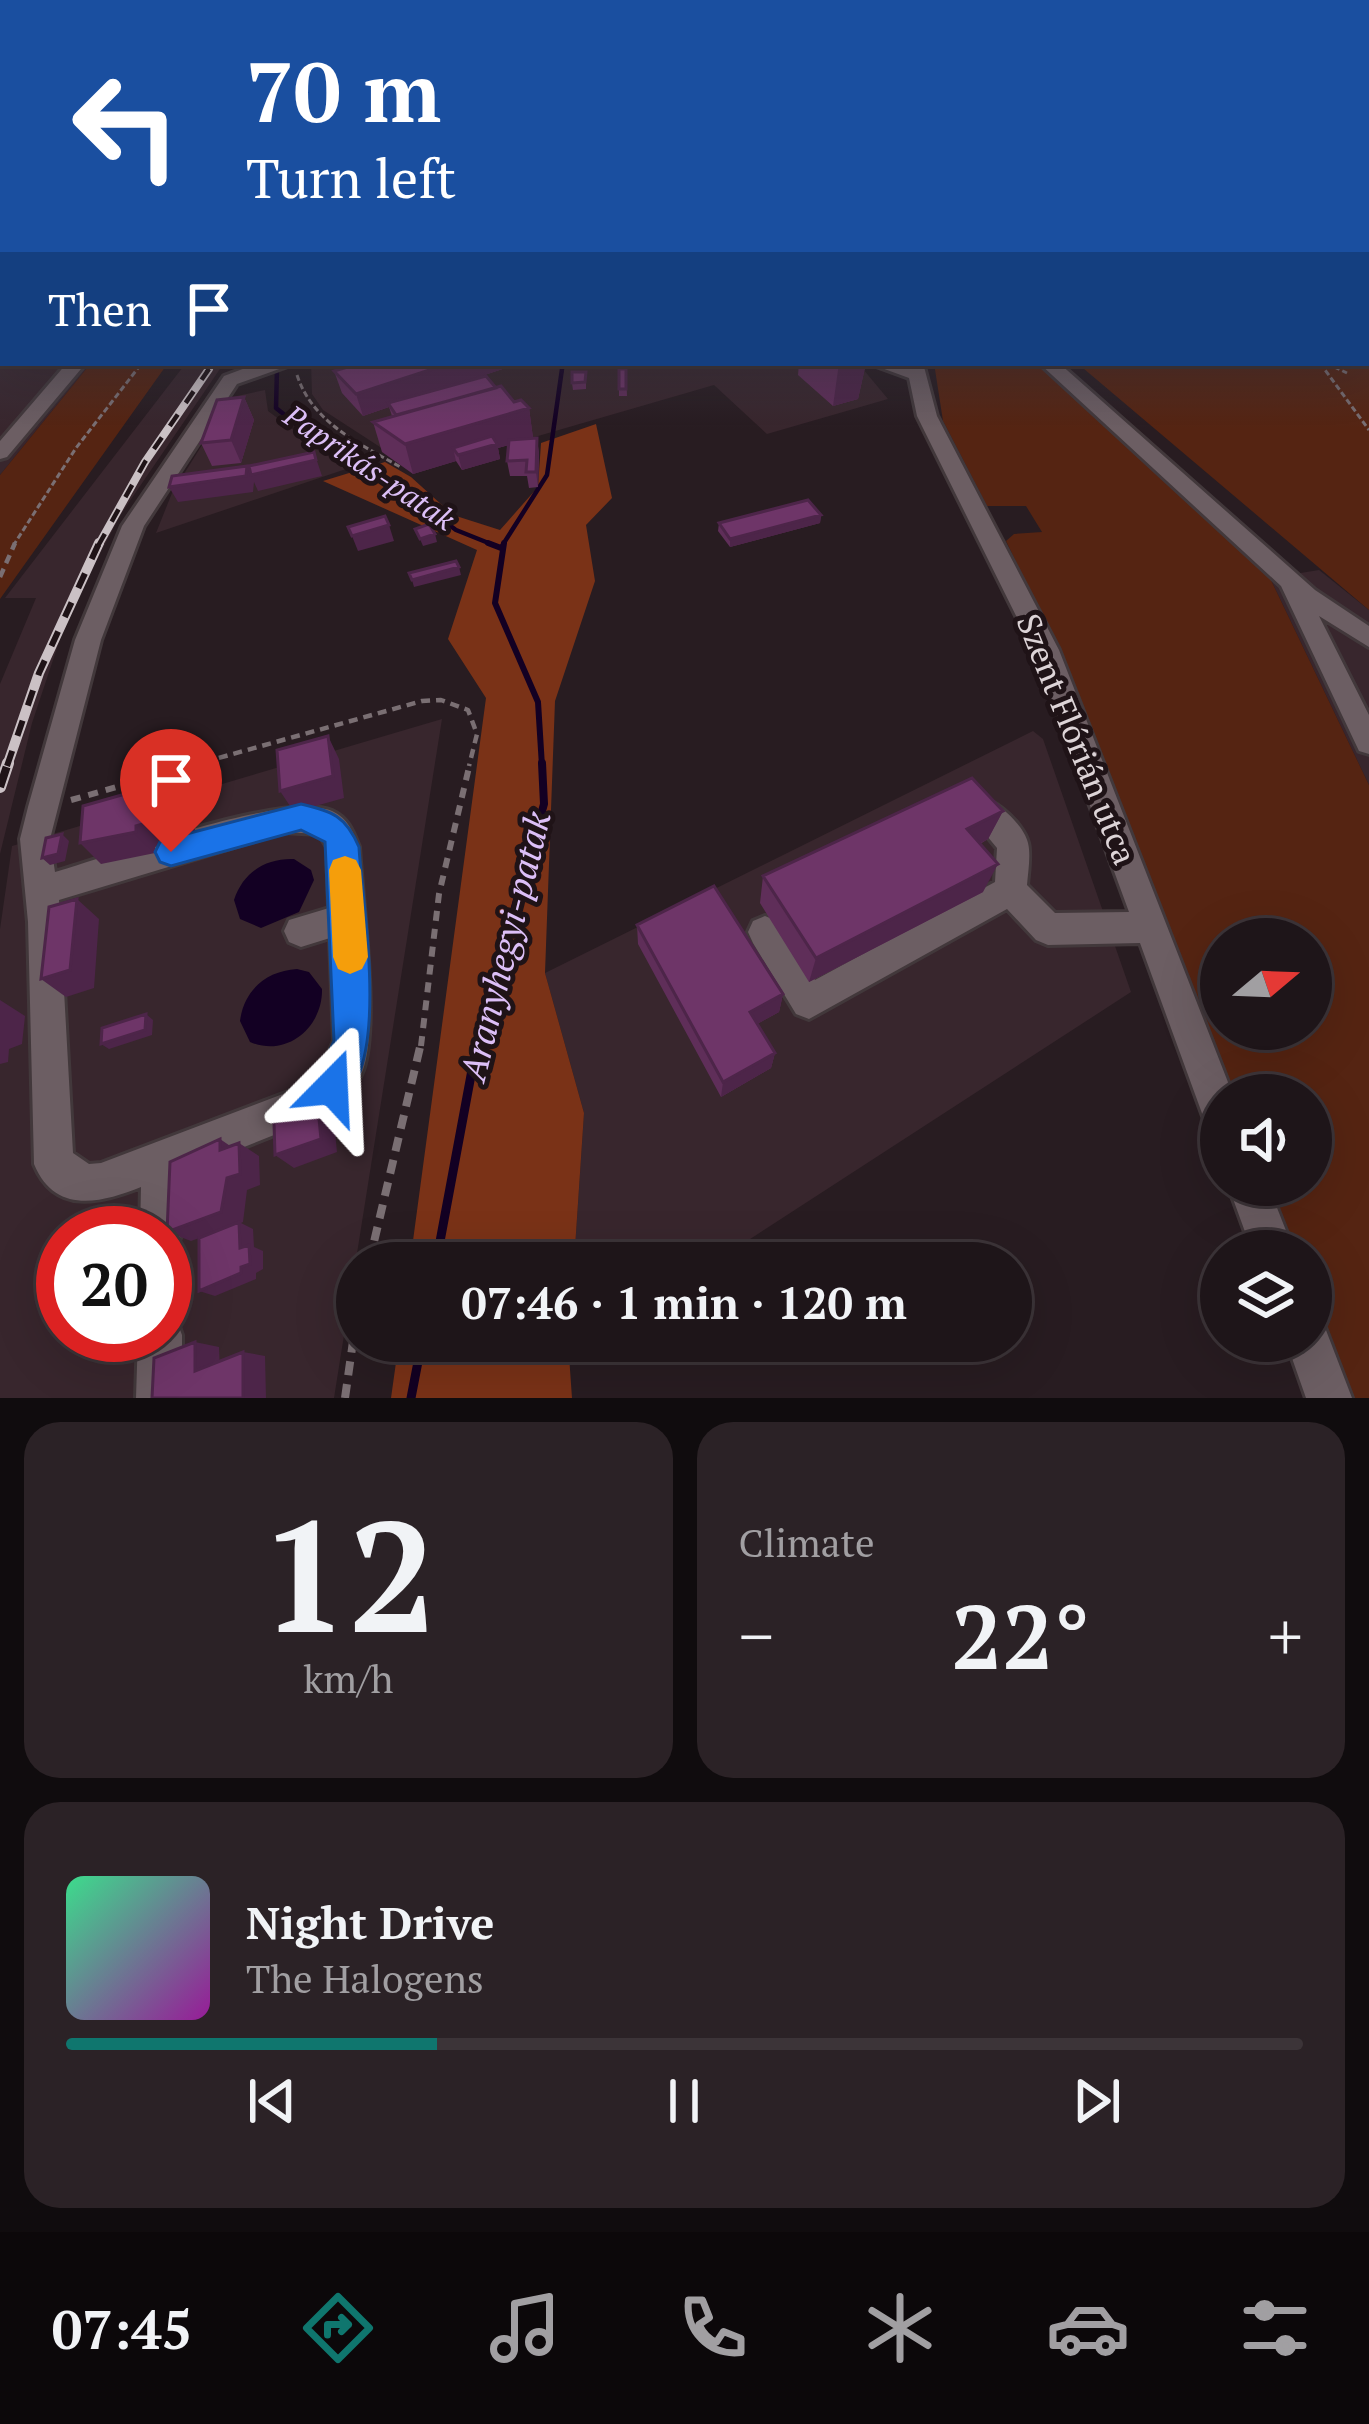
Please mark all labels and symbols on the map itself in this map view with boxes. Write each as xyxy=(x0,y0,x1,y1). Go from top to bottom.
water label: Paprikás-patak xyxy=(276,395,463,539)
street label: Szent Flórián utca xyxy=(1008,607,1147,870)
pin xyxy=(120,729,222,852)
water label: Aranyhegyi-patak xyxy=(448,806,561,1087)
north arrow xyxy=(1200,918,1332,1050)
position arrow xyxy=(269,1024,395,1150)
speed limit sign: 20 xyxy=(36,1206,192,1362)

